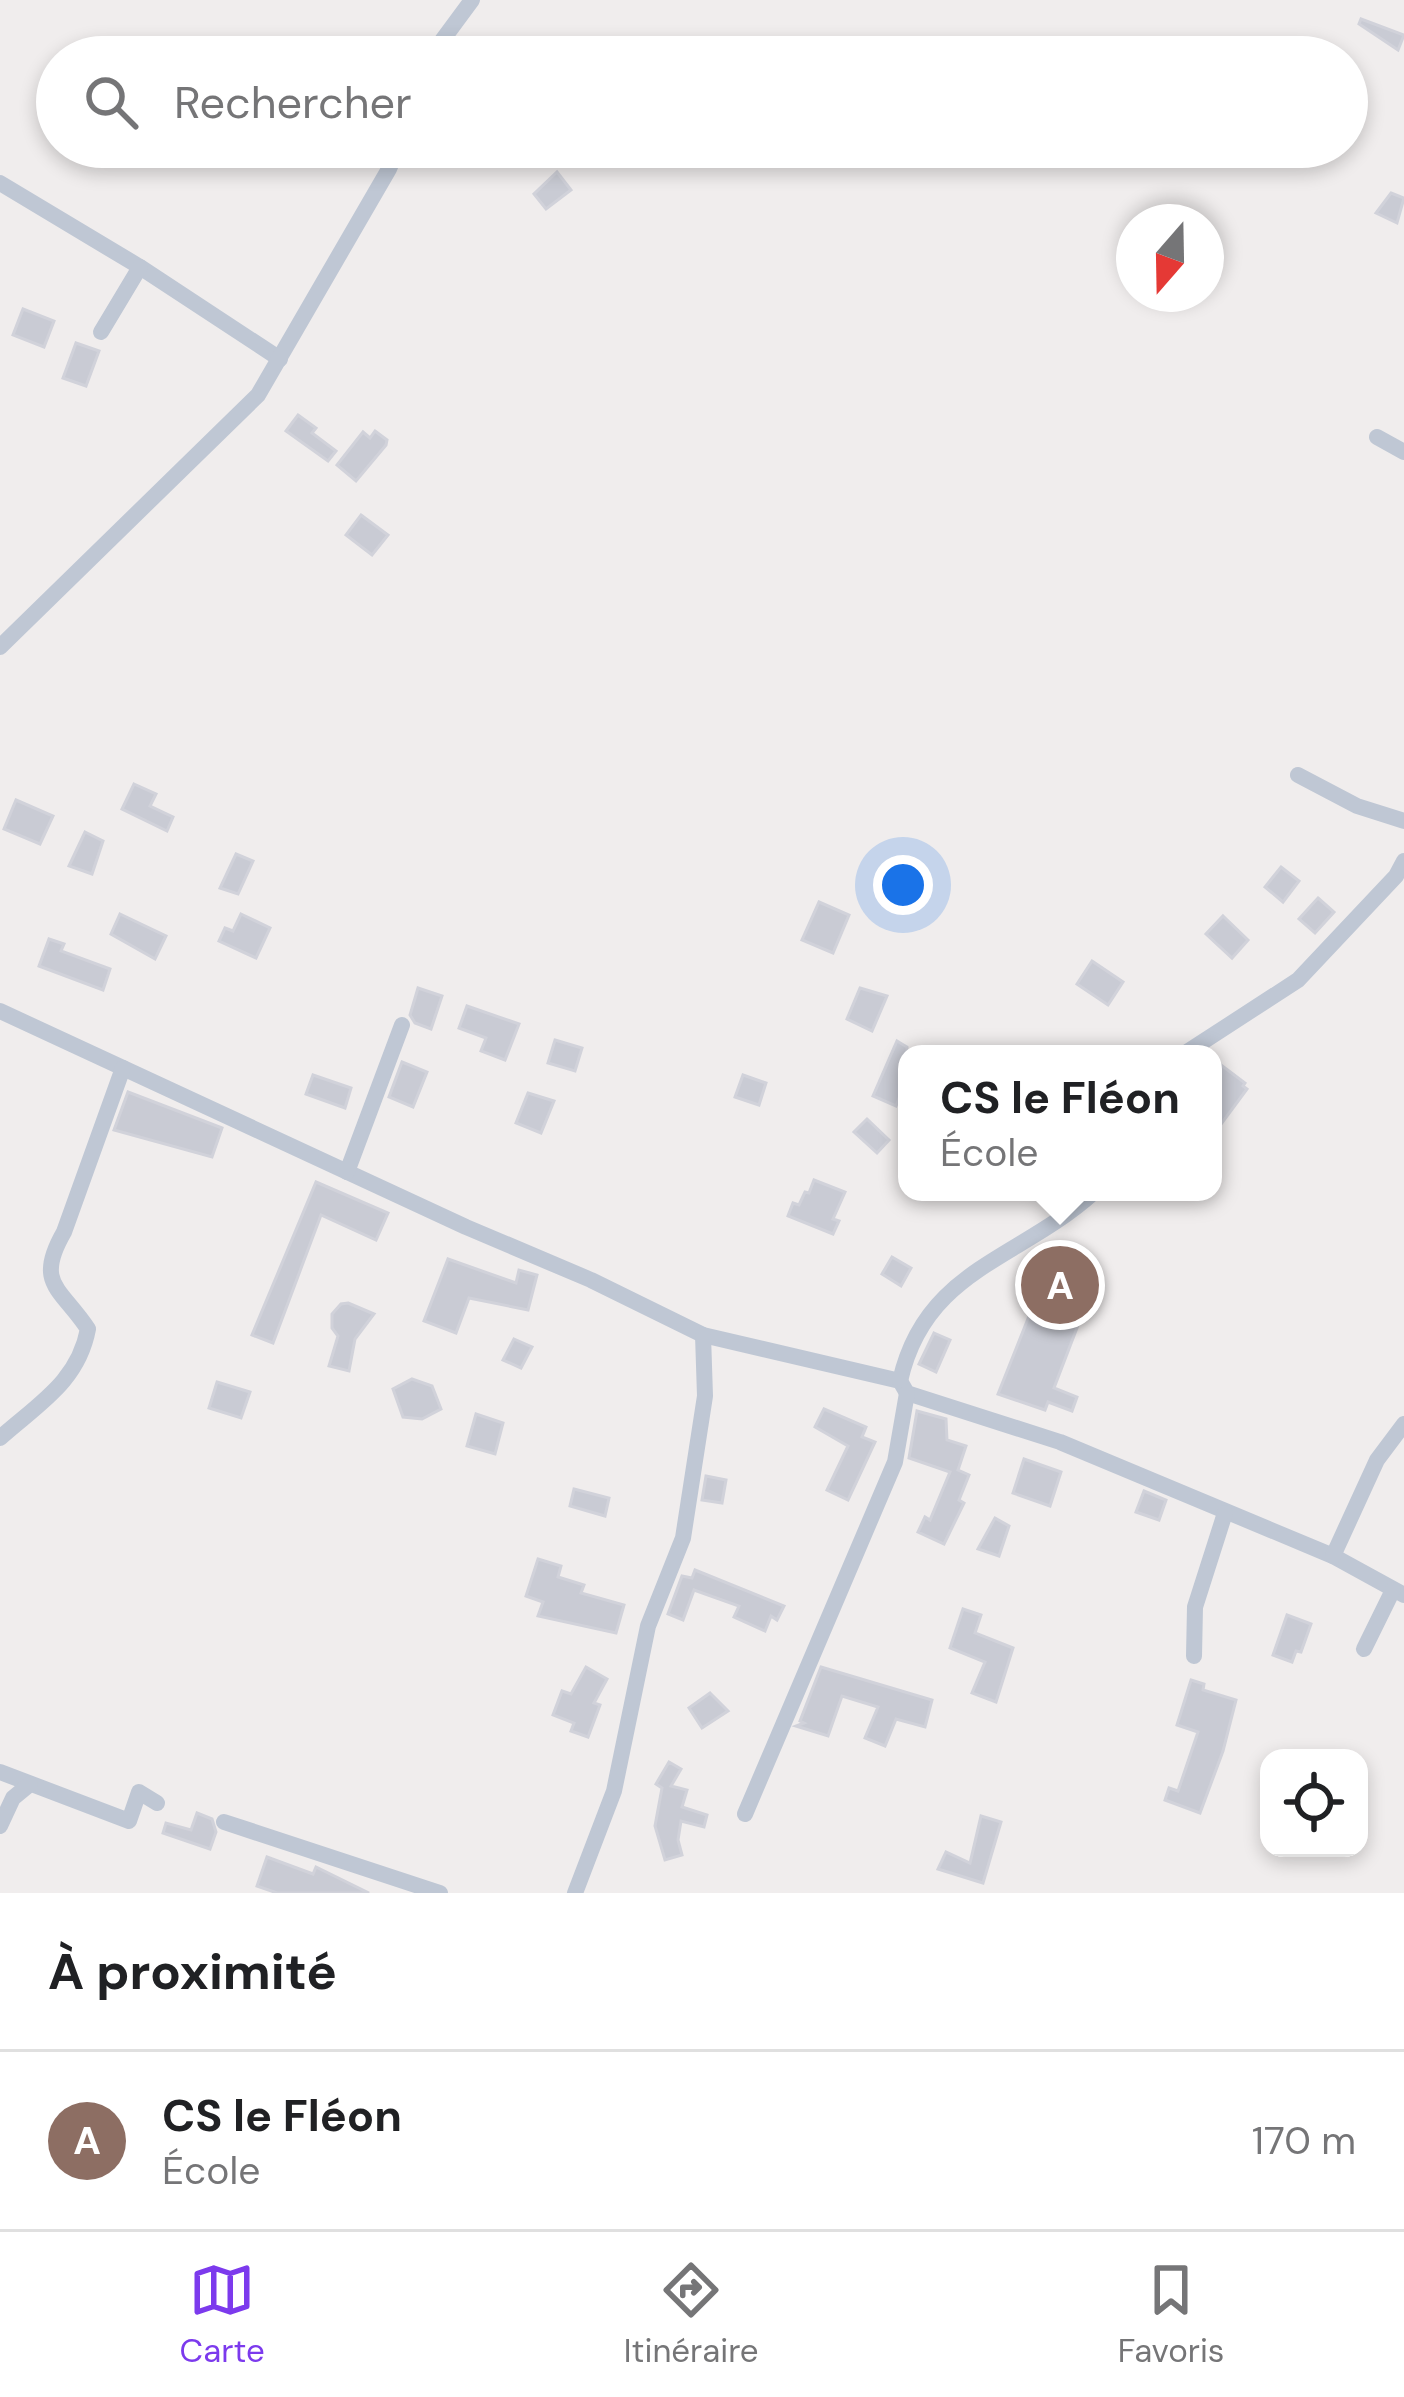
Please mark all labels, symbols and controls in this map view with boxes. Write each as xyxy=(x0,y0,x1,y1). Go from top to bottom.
search box xyxy=(36,36,1368,168)
icon: search xyxy=(78,69,144,135)
text: Rechercher xyxy=(174,73,412,132)
north arrow xyxy=(1116,204,1224,312)
your location xyxy=(873,855,933,915)
popup xyxy=(898,1045,1222,1201)
text: CS le Fléon xyxy=(940,1068,1180,1127)
text: École xyxy=(940,1127,1038,1178)
pin: A xyxy=(1021,1240,1099,1330)
map controls xyxy=(1260,1749,1368,1857)
button: locate xyxy=(1260,1749,1368,1857)
text: À proximité xyxy=(48,1938,337,2005)
text: CS le Fléon xyxy=(162,2086,402,2145)
text: A xyxy=(73,2115,101,2166)
text: 170 m xyxy=(1252,2115,1356,2166)
text: École xyxy=(162,2145,260,2196)
tab: Carte xyxy=(180,2257,265,2372)
tab: Itinéraire xyxy=(624,2257,759,2372)
tab: Favoris xyxy=(1118,2257,1224,2372)

